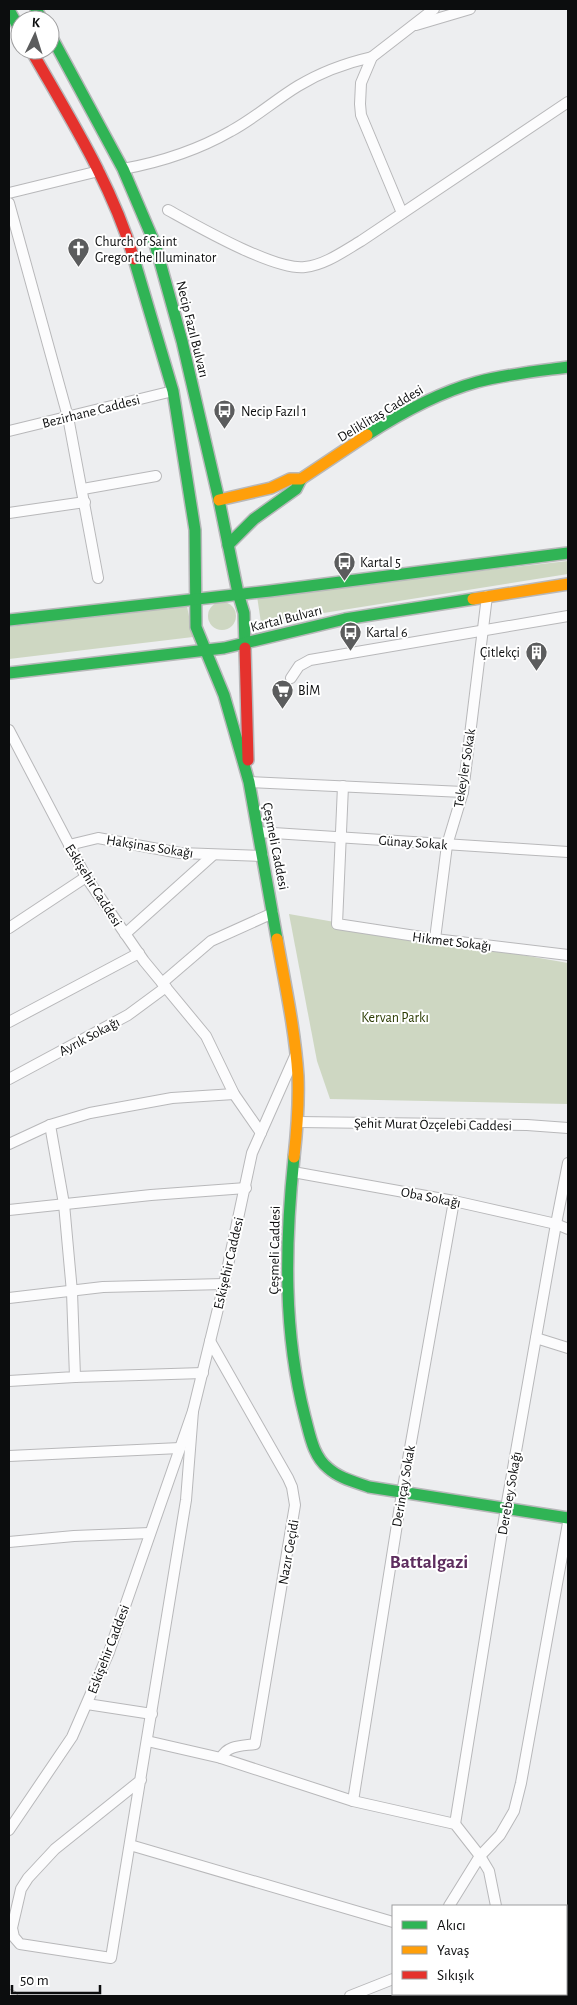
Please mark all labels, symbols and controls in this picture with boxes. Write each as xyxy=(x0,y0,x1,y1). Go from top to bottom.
north arrow xyxy=(10,10,60,60)
text: K xyxy=(31,16,41,30)
place label: Church of Saint Gregor the Illuminator xyxy=(95,235,217,265)
church icon: Church of Saint Gregor the Illuminator xyxy=(67,237,91,268)
street label: Necip Fazıl Bulvarı xyxy=(173,279,211,379)
street label: Deliklitaş Caddesi xyxy=(335,383,426,445)
street label: Bezirhane Caddesi xyxy=(41,393,142,431)
bus stop icon: Necip Fazıl 1 xyxy=(213,399,237,430)
place label: Necip Fazıl 1 xyxy=(241,405,307,419)
bus stop icon: Kartal 5 xyxy=(332,550,356,581)
place label: Kartal 5 xyxy=(360,556,401,570)
street label: Kartal Bulvarı xyxy=(249,603,323,635)
bus stop icon: Kartal 6 xyxy=(338,620,362,651)
place label: Kartal 6 xyxy=(366,626,408,640)
building icon: Çitlekçi xyxy=(524,640,548,671)
place label: Çitlekçi xyxy=(480,646,520,660)
supermarket icon: BİM xyxy=(270,678,294,709)
place label: BİM xyxy=(298,681,320,698)
street label: Tekeyler Sokak xyxy=(452,727,478,809)
street label: Çeşmeli Caddesi xyxy=(260,801,290,891)
street label: Hakşinas Sokağı xyxy=(105,833,194,861)
street label: Günay Sokak xyxy=(378,834,448,852)
street label: Eskişehir Caddesi xyxy=(62,842,124,929)
street label: Hikmet Sokağı xyxy=(411,930,492,954)
park label: Kervan Parkı xyxy=(361,1011,429,1025)
street label: Ayrık Sokağı xyxy=(57,1015,122,1059)
street label: Şehit Murat Özçelebi Caddesi xyxy=(354,1114,512,1133)
street label: Oba Sokağı xyxy=(400,1185,462,1211)
street label: Çeşmeli Caddesi xyxy=(267,1206,283,1294)
street label: Eskişehir Caddesi xyxy=(212,1216,246,1311)
street label: Derinçay Sokak xyxy=(390,1444,418,1528)
street label: Derebey Sokağı xyxy=(496,1450,524,1536)
street label: Nazır Geçidi xyxy=(276,1519,302,1586)
district label: Battalgazi xyxy=(390,1553,468,1572)
street label: Eskişehir Caddesi xyxy=(86,1603,132,1696)
legend xyxy=(392,1905,567,1995)
text: Akıcı xyxy=(437,1918,466,1933)
text: Yavaş xyxy=(437,1943,469,1958)
scale bar xyxy=(12,1962,100,1994)
text: Sıkışık xyxy=(437,1968,474,1983)
text: 50 m xyxy=(20,1973,49,1988)

